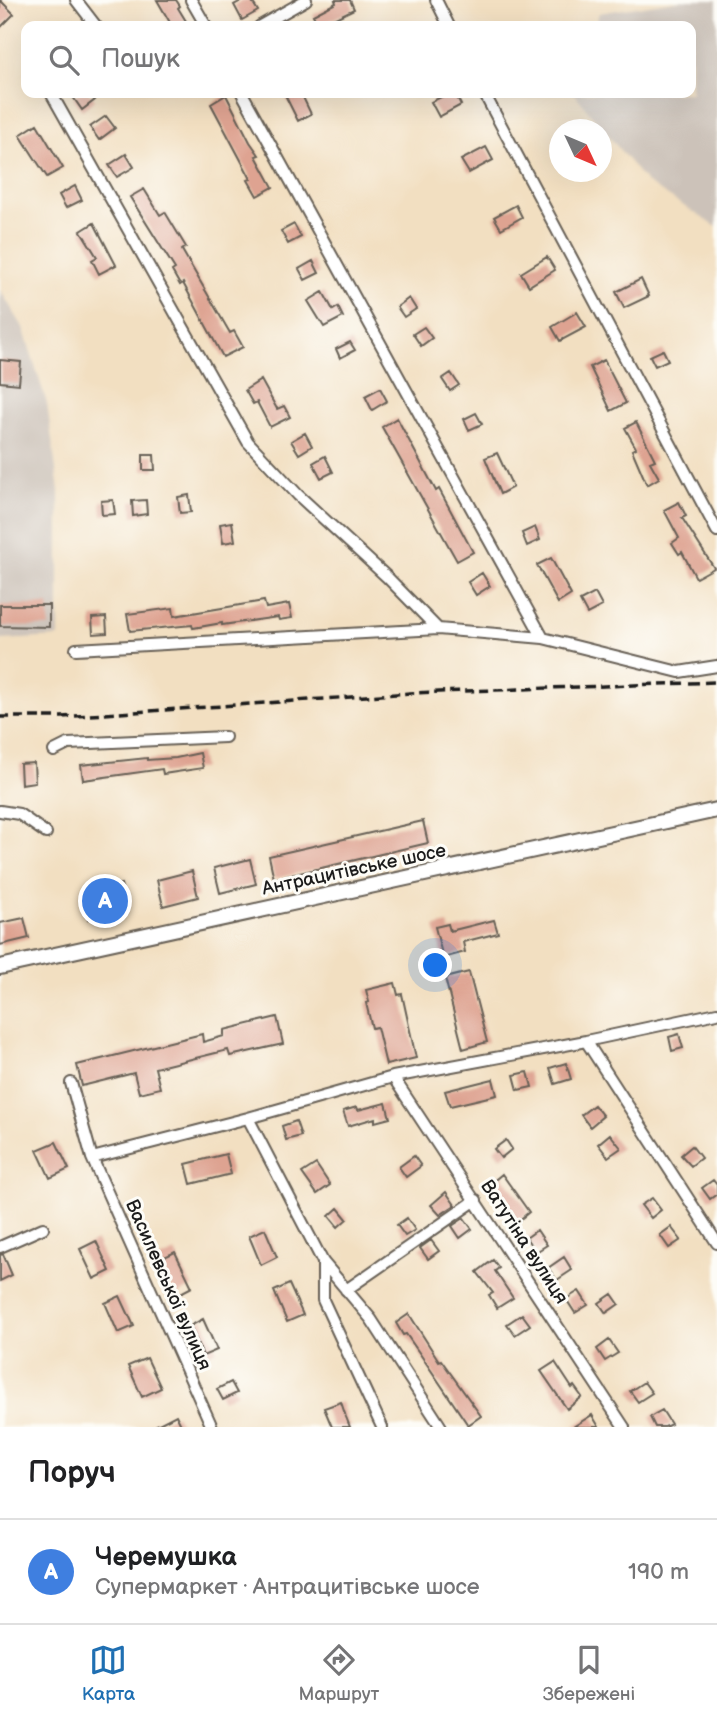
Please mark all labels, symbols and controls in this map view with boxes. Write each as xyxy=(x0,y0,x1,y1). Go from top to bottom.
search box xyxy=(21,21,696,98)
icon: search xyxy=(45,41,83,79)
text: Пошук xyxy=(101,44,180,75)
north arrow xyxy=(549,119,612,182)
street label: Антрацитівське шосе xyxy=(259,839,448,901)
pin: A xyxy=(82,875,128,927)
your location xyxy=(418,948,452,982)
street label: Ватутіна вулиця xyxy=(475,1176,573,1308)
street label: Василевської вулиця xyxy=(120,1196,216,1374)
text: Поруч xyxy=(28,1455,116,1491)
text: Черемушка xyxy=(95,1542,237,1573)
text: A xyxy=(44,1558,58,1586)
text: 190 m xyxy=(628,1558,689,1586)
text: Супермаркет · Антрацитівське шосе xyxy=(95,1573,480,1601)
tab: Карта xyxy=(82,1641,135,1706)
tab: Маршрут xyxy=(299,1641,379,1706)
tab: Збережені xyxy=(543,1641,635,1706)

